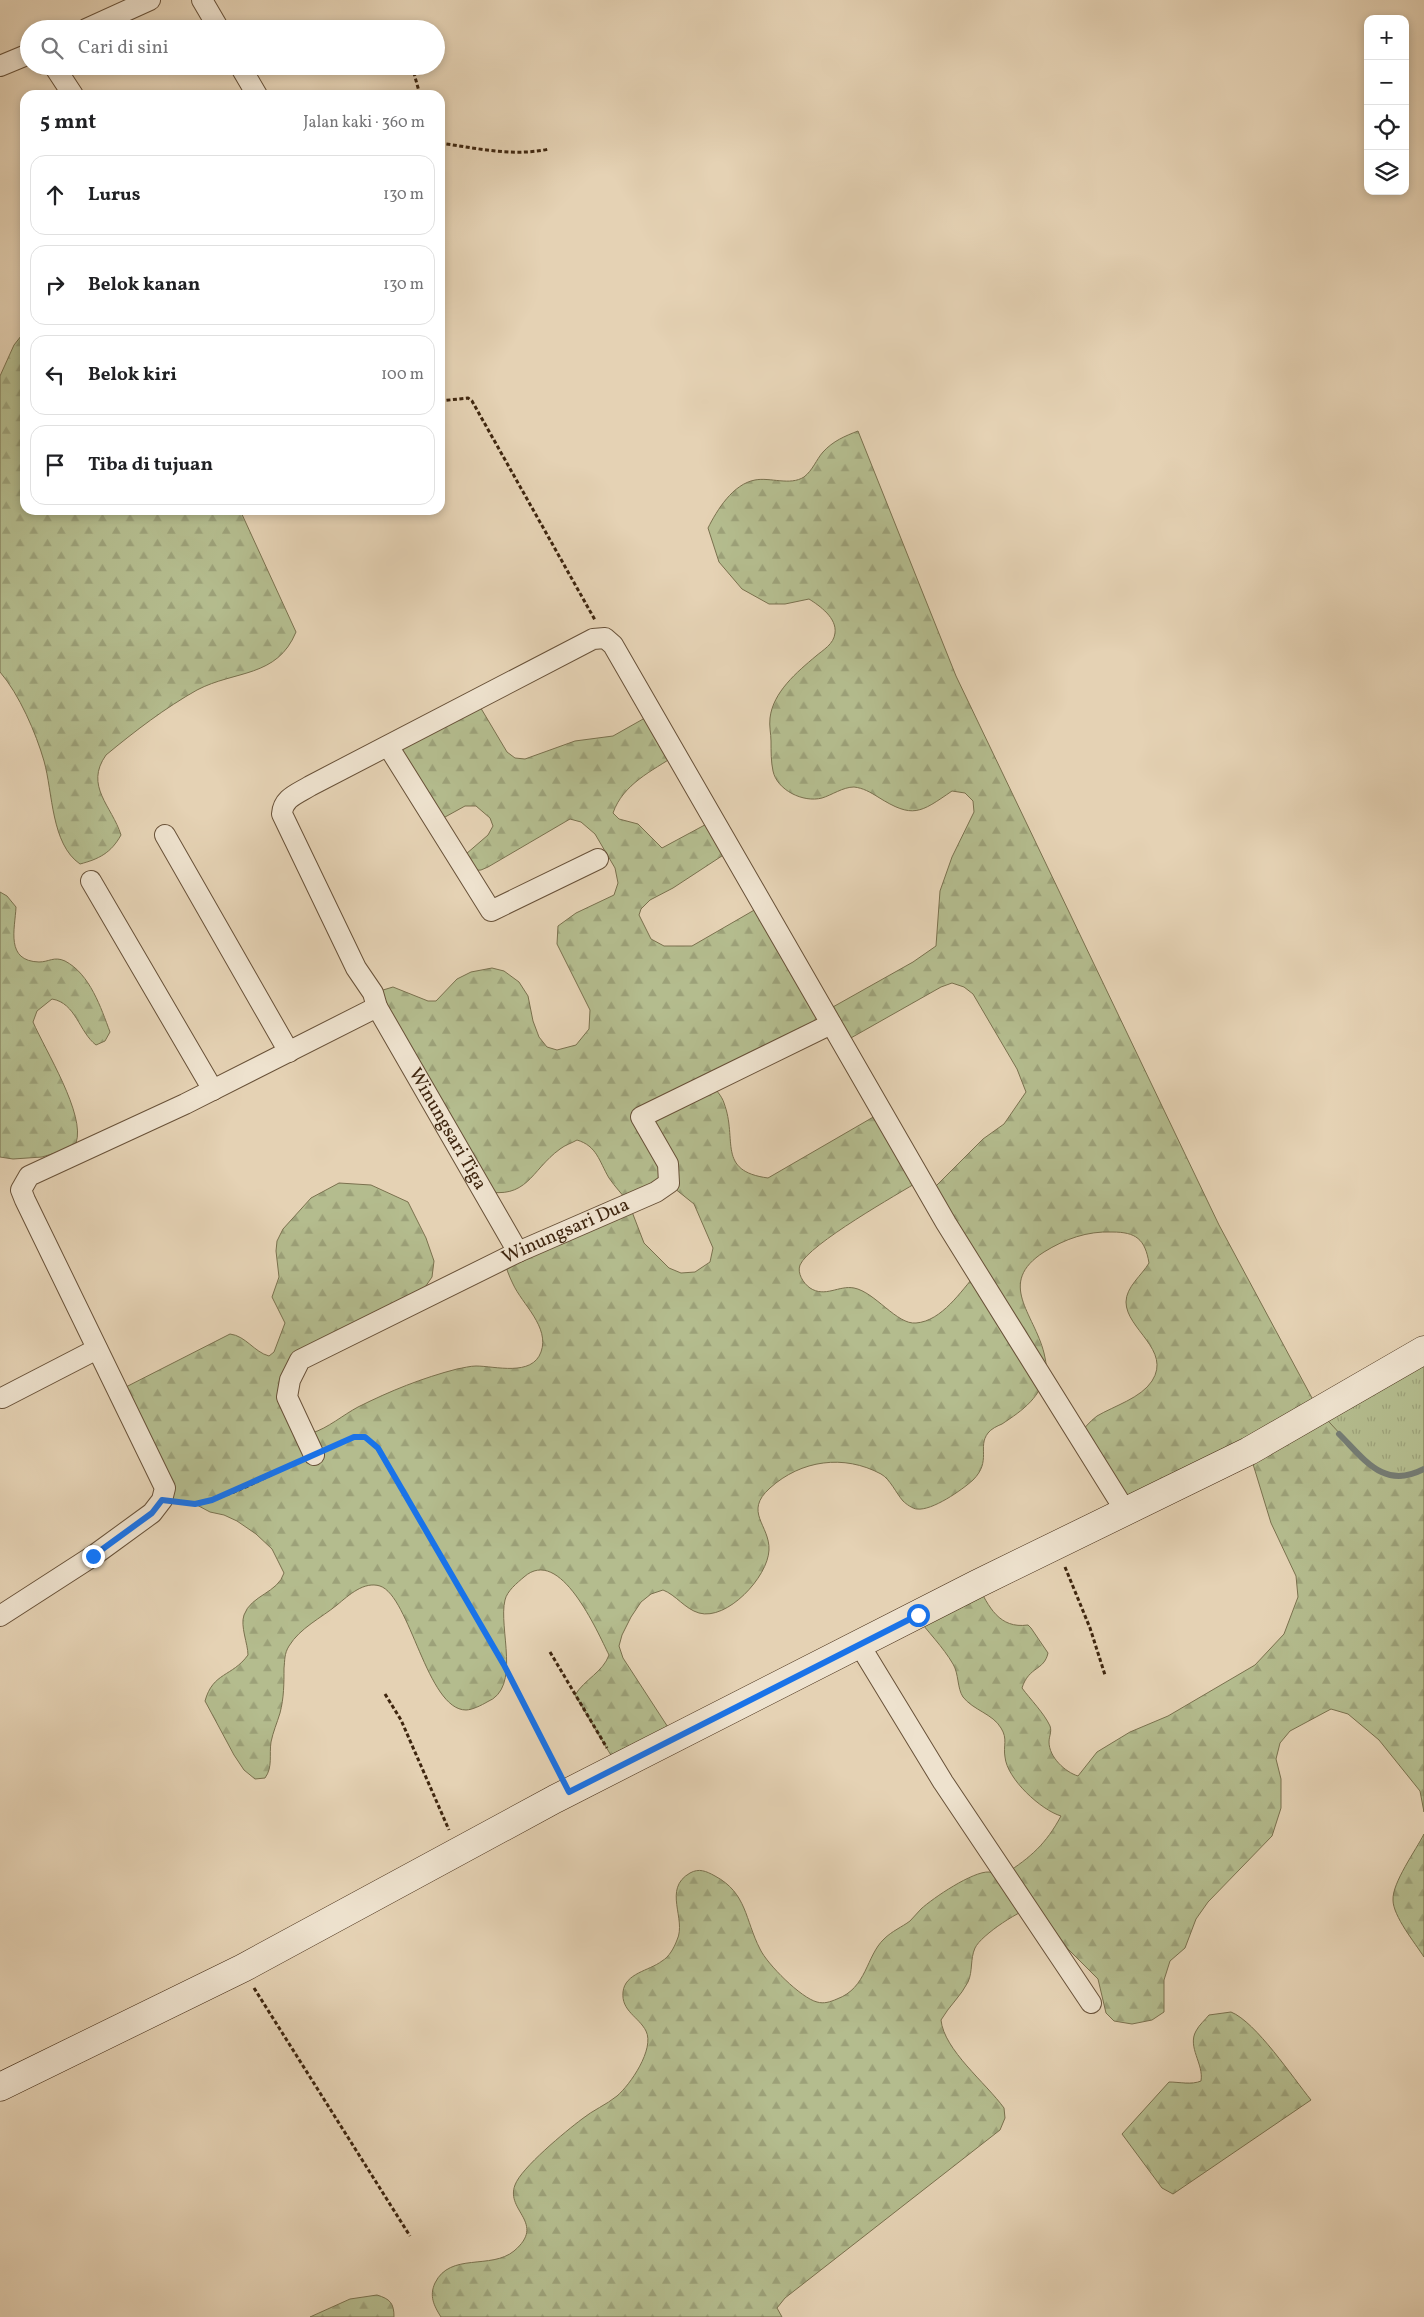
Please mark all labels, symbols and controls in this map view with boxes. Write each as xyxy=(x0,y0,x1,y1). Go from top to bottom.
map controls xyxy=(1364,15,1409,195)
button: + xyxy=(1364,15,1409,60)
search box xyxy=(20,20,445,75)
icon: search xyxy=(38,34,66,62)
text: Cari di sini xyxy=(78,35,169,61)
button: − xyxy=(1364,60,1409,105)
button: locate xyxy=(1364,105,1409,150)
text: 5 mnt xyxy=(40,108,96,137)
text: Jalan kaki · 360 m xyxy=(303,112,425,134)
button: layers xyxy=(1364,150,1409,195)
icon: ahead xyxy=(41,181,69,209)
text: Lurus xyxy=(88,182,140,208)
text: 130 m xyxy=(383,184,424,206)
icon: right xyxy=(41,271,69,299)
text: Belok kanan xyxy=(88,272,200,298)
text: 130 m xyxy=(383,274,424,296)
icon: left xyxy=(41,361,69,389)
text: Belok kiri xyxy=(88,362,177,388)
text: 100 m xyxy=(381,364,424,386)
icon: arrive xyxy=(41,451,69,479)
text: Tiba di tujuan xyxy=(88,452,213,478)
street label: Winungsari Tiga xyxy=(402,1063,493,1195)
street label: Winungsari Dua xyxy=(498,1192,634,1271)
route end xyxy=(82,1545,105,1568)
route start xyxy=(907,1604,930,1627)

